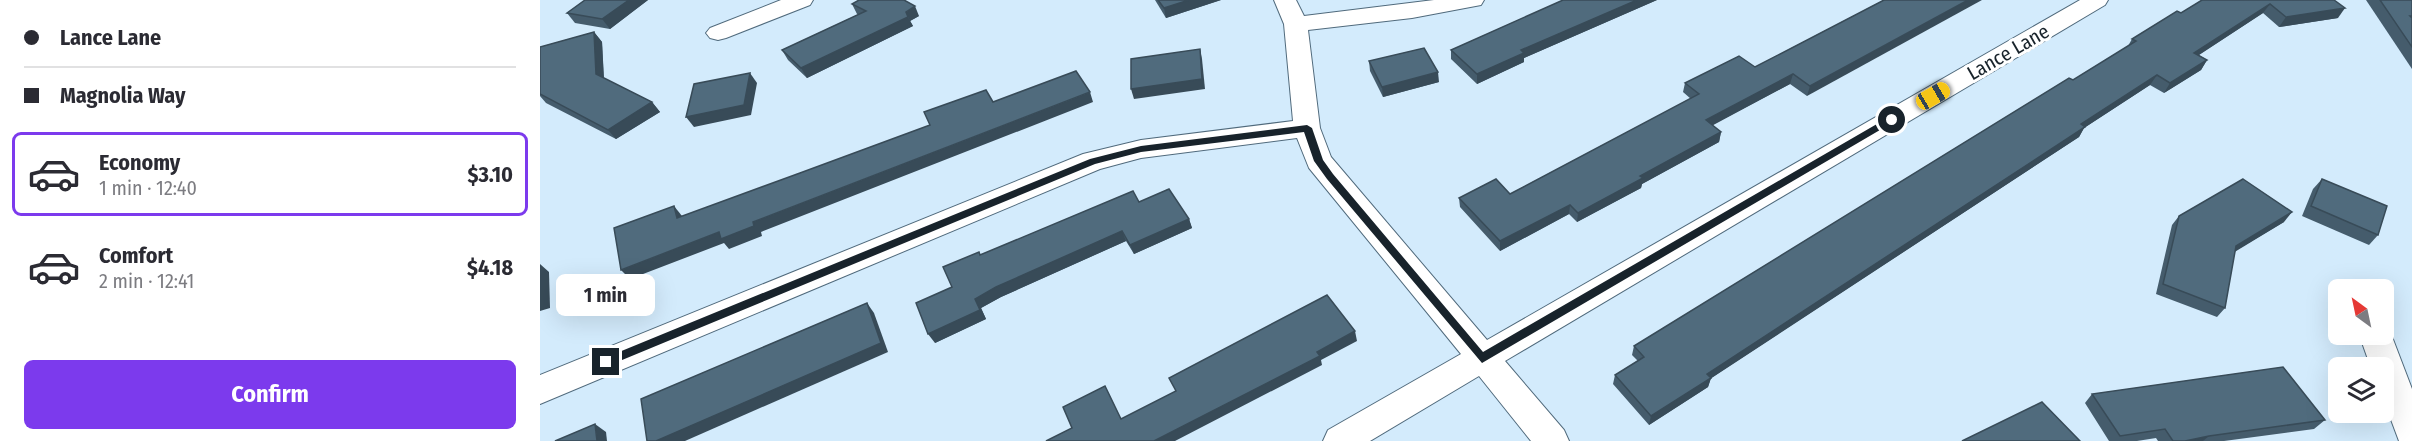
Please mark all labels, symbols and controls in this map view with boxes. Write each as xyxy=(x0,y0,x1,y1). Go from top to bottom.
street label: Lance Lane xyxy=(1963,19,2053,85)
text: Lance Lane xyxy=(60,24,161,51)
car xyxy=(1913,79,1953,113)
text: Magnolia Way xyxy=(60,82,185,109)
route start xyxy=(1878,106,1905,133)
icon: car xyxy=(27,147,81,201)
text: Economy xyxy=(99,149,180,176)
text: $3.10 xyxy=(467,161,513,188)
text: 1 min · 12:40 xyxy=(99,176,197,200)
icon: car xyxy=(27,240,81,294)
text: Comfort xyxy=(99,242,173,269)
text: $4.18 xyxy=(467,254,513,281)
text: 2 min · 12:41 xyxy=(99,269,194,293)
callout: 1 min xyxy=(556,275,656,317)
north arrow xyxy=(2328,279,2394,345)
map controls xyxy=(2328,279,2394,423)
text: 1 min xyxy=(584,283,627,307)
route end xyxy=(592,348,619,375)
button: layers xyxy=(2328,357,2394,423)
button: Confirm xyxy=(24,360,516,429)

